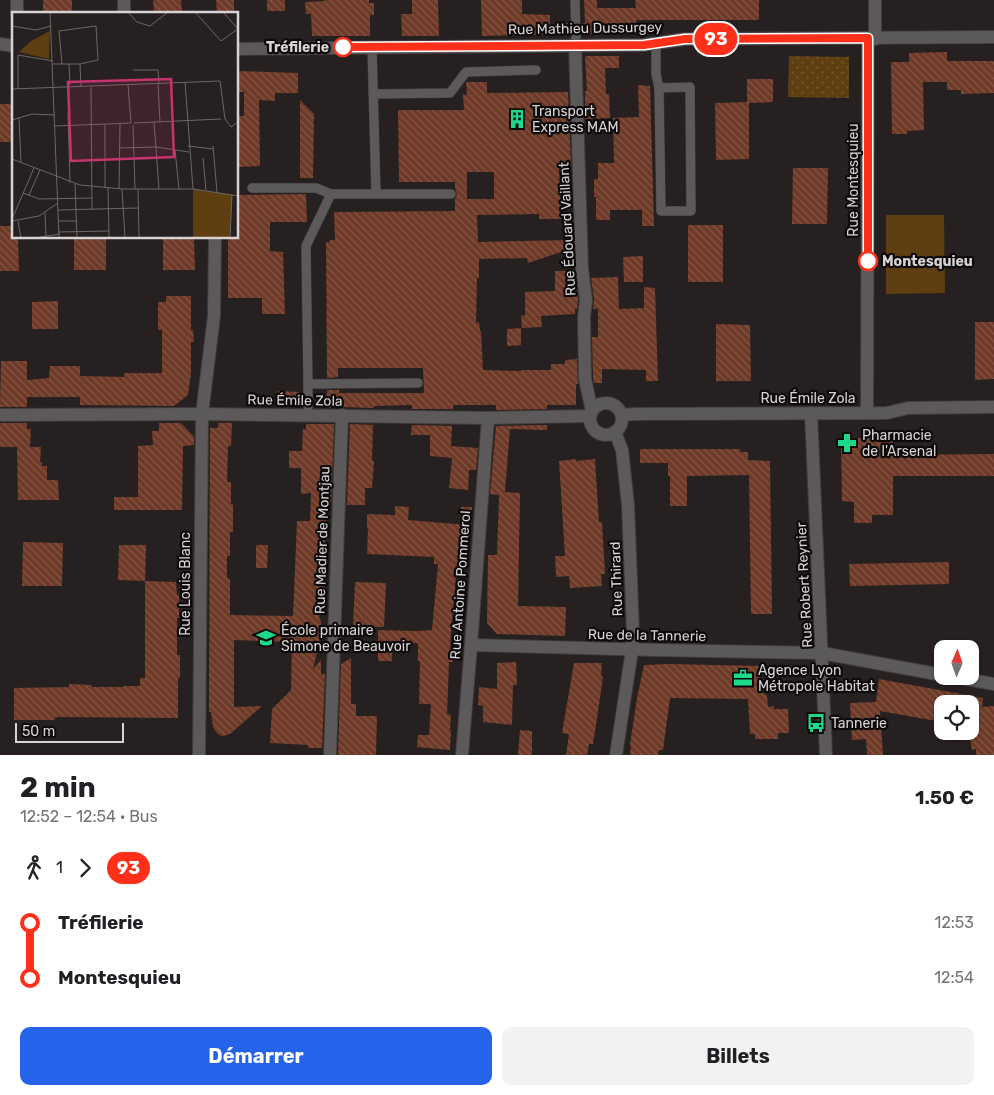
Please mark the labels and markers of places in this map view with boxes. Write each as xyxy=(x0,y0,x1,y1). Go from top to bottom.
marker: Tréfilerie xyxy=(333,37,353,57)
place label: Tréfilerie xyxy=(266,39,329,56)
place label: Transport Express MAM xyxy=(532,103,619,136)
building icon: Transport Express MAM xyxy=(506,108,528,130)
marker: Montesquieu xyxy=(858,251,878,271)
place label: Montesquieu xyxy=(882,253,973,270)
place label: Pharmacie de l'Arsenal xyxy=(862,427,936,460)
pharmacy icon: Pharmacie de l'Arsenal xyxy=(836,432,858,454)
place label: École primaire Simone de Beauvoir xyxy=(281,621,411,655)
school or university icon: École primaire Simone de Beauvoir xyxy=(255,627,277,649)
place label: Agence Lyon Métropole Habitat xyxy=(758,662,875,695)
office icon: Agence Lyon Métropole Habitat xyxy=(732,667,754,689)
bus stop icon: Tannerie xyxy=(805,712,827,734)
place label: Tannerie xyxy=(831,715,887,732)

